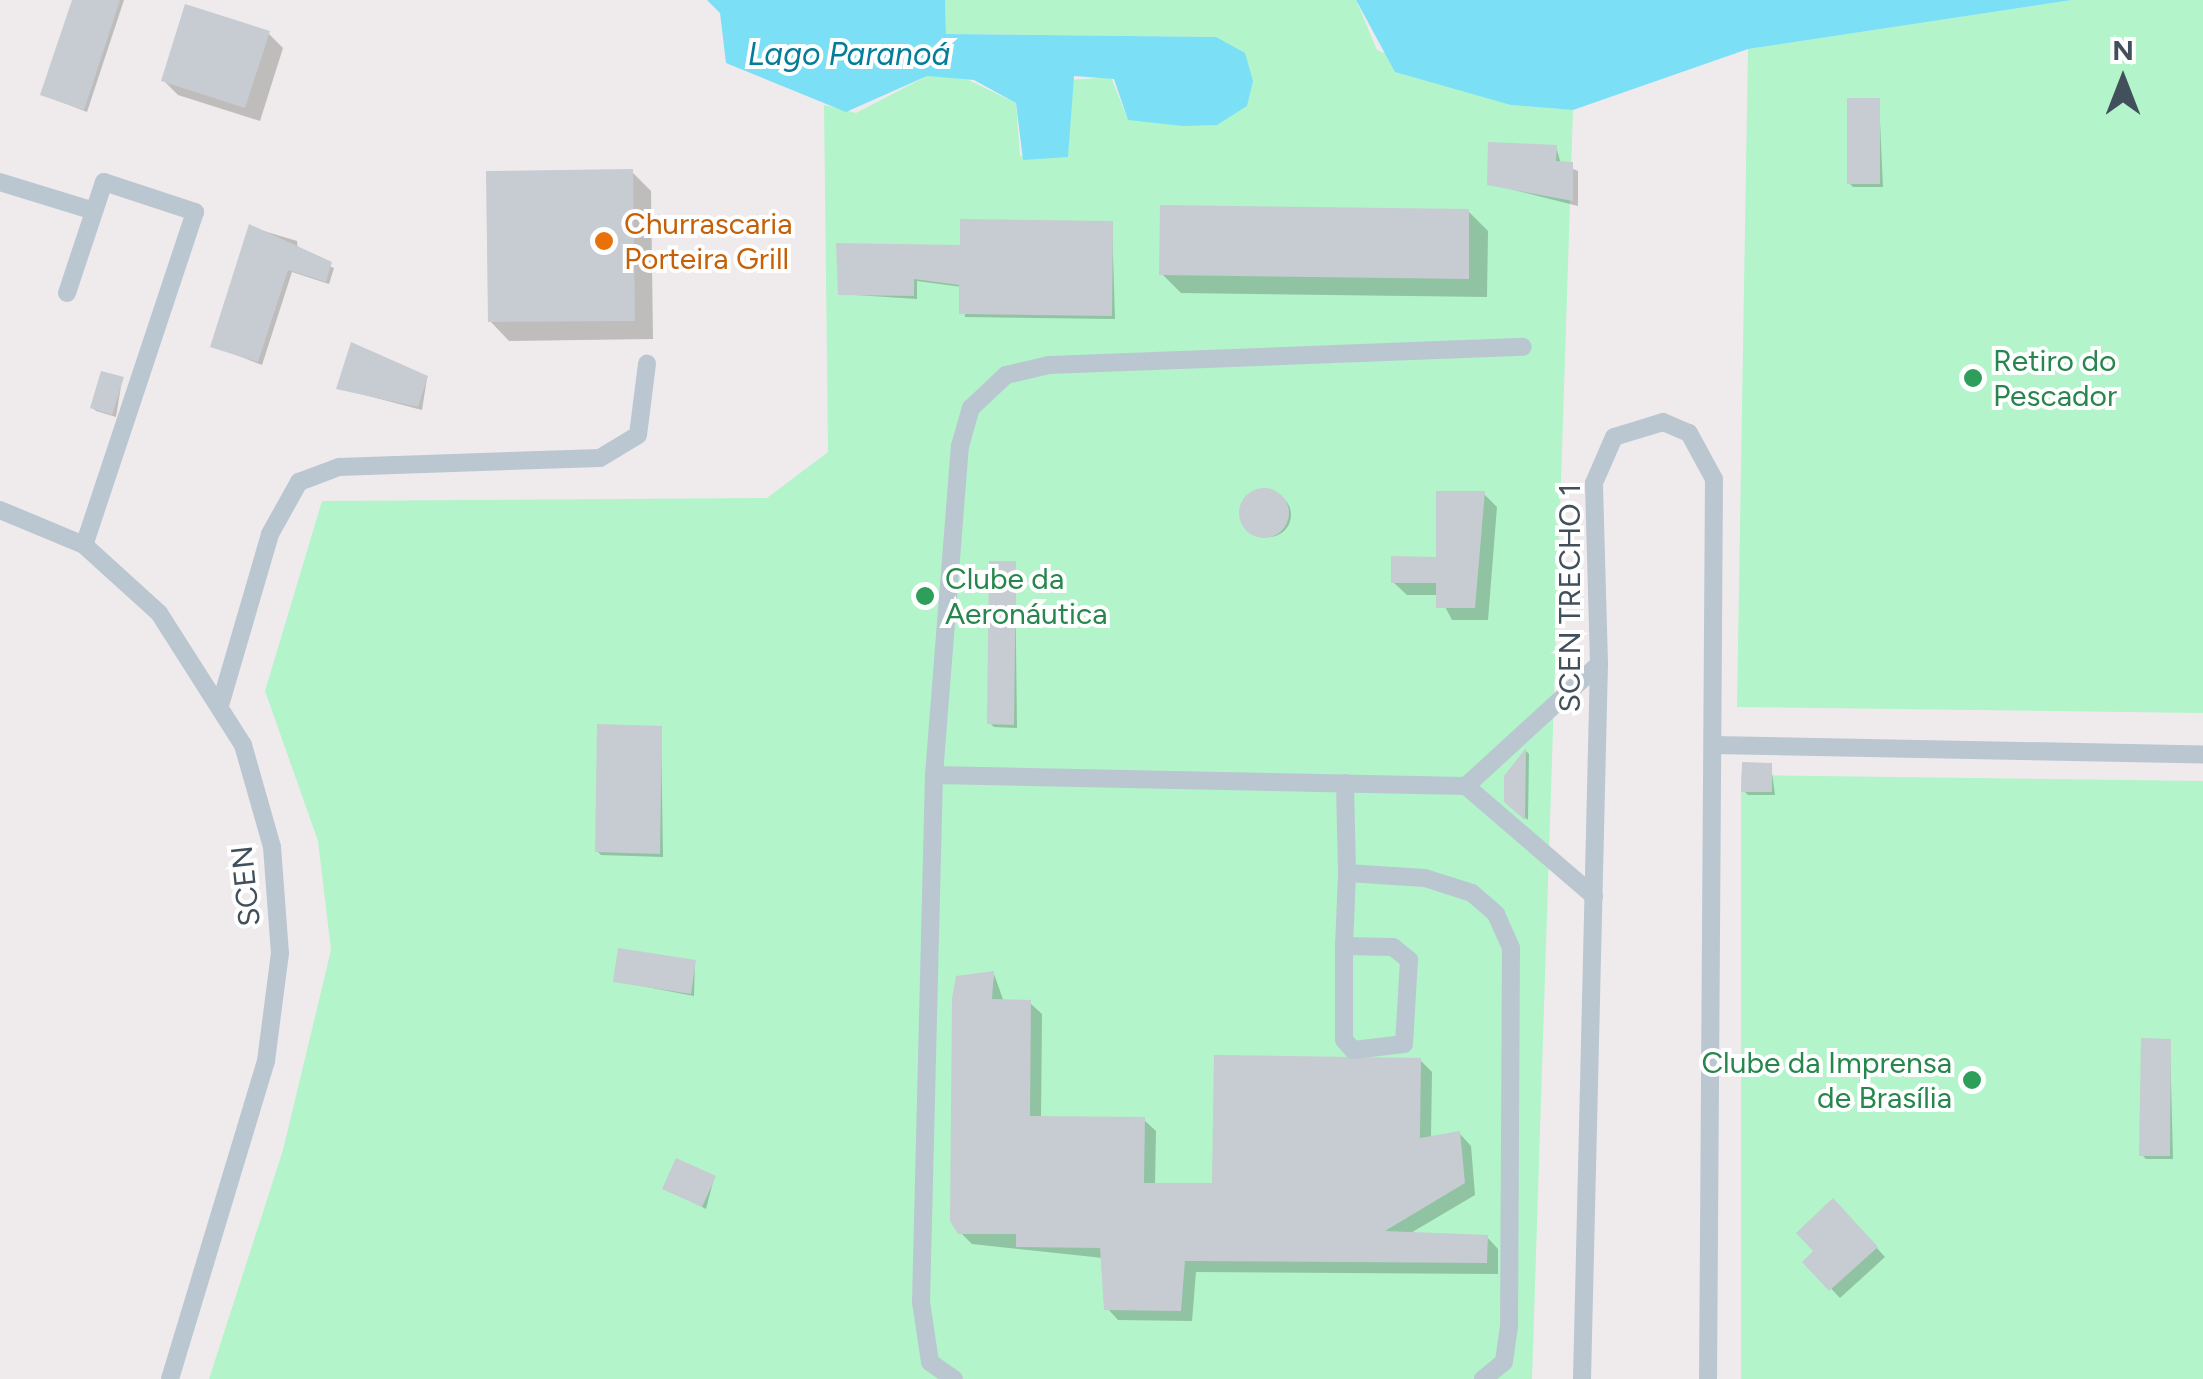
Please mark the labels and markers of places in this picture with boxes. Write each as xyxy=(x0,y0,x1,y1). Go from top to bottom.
place label: Churrascaria Porteira Grill xyxy=(624,206,793,276)
marker: Churrascaria Porteira Grill xyxy=(593,230,615,252)
place label: Retiro do Pescador xyxy=(1993,343,2117,414)
marker: Retiro do Pescador xyxy=(1962,367,1984,389)
place label: Clube da Aeronáutica xyxy=(945,561,1108,632)
marker: Clube da Aeronáutica xyxy=(914,585,936,607)
place label: Clube da Imprensa de Brasília xyxy=(1701,1045,1952,1116)
marker: Clube da Imprensa de Brasília xyxy=(1961,1069,1983,1091)

